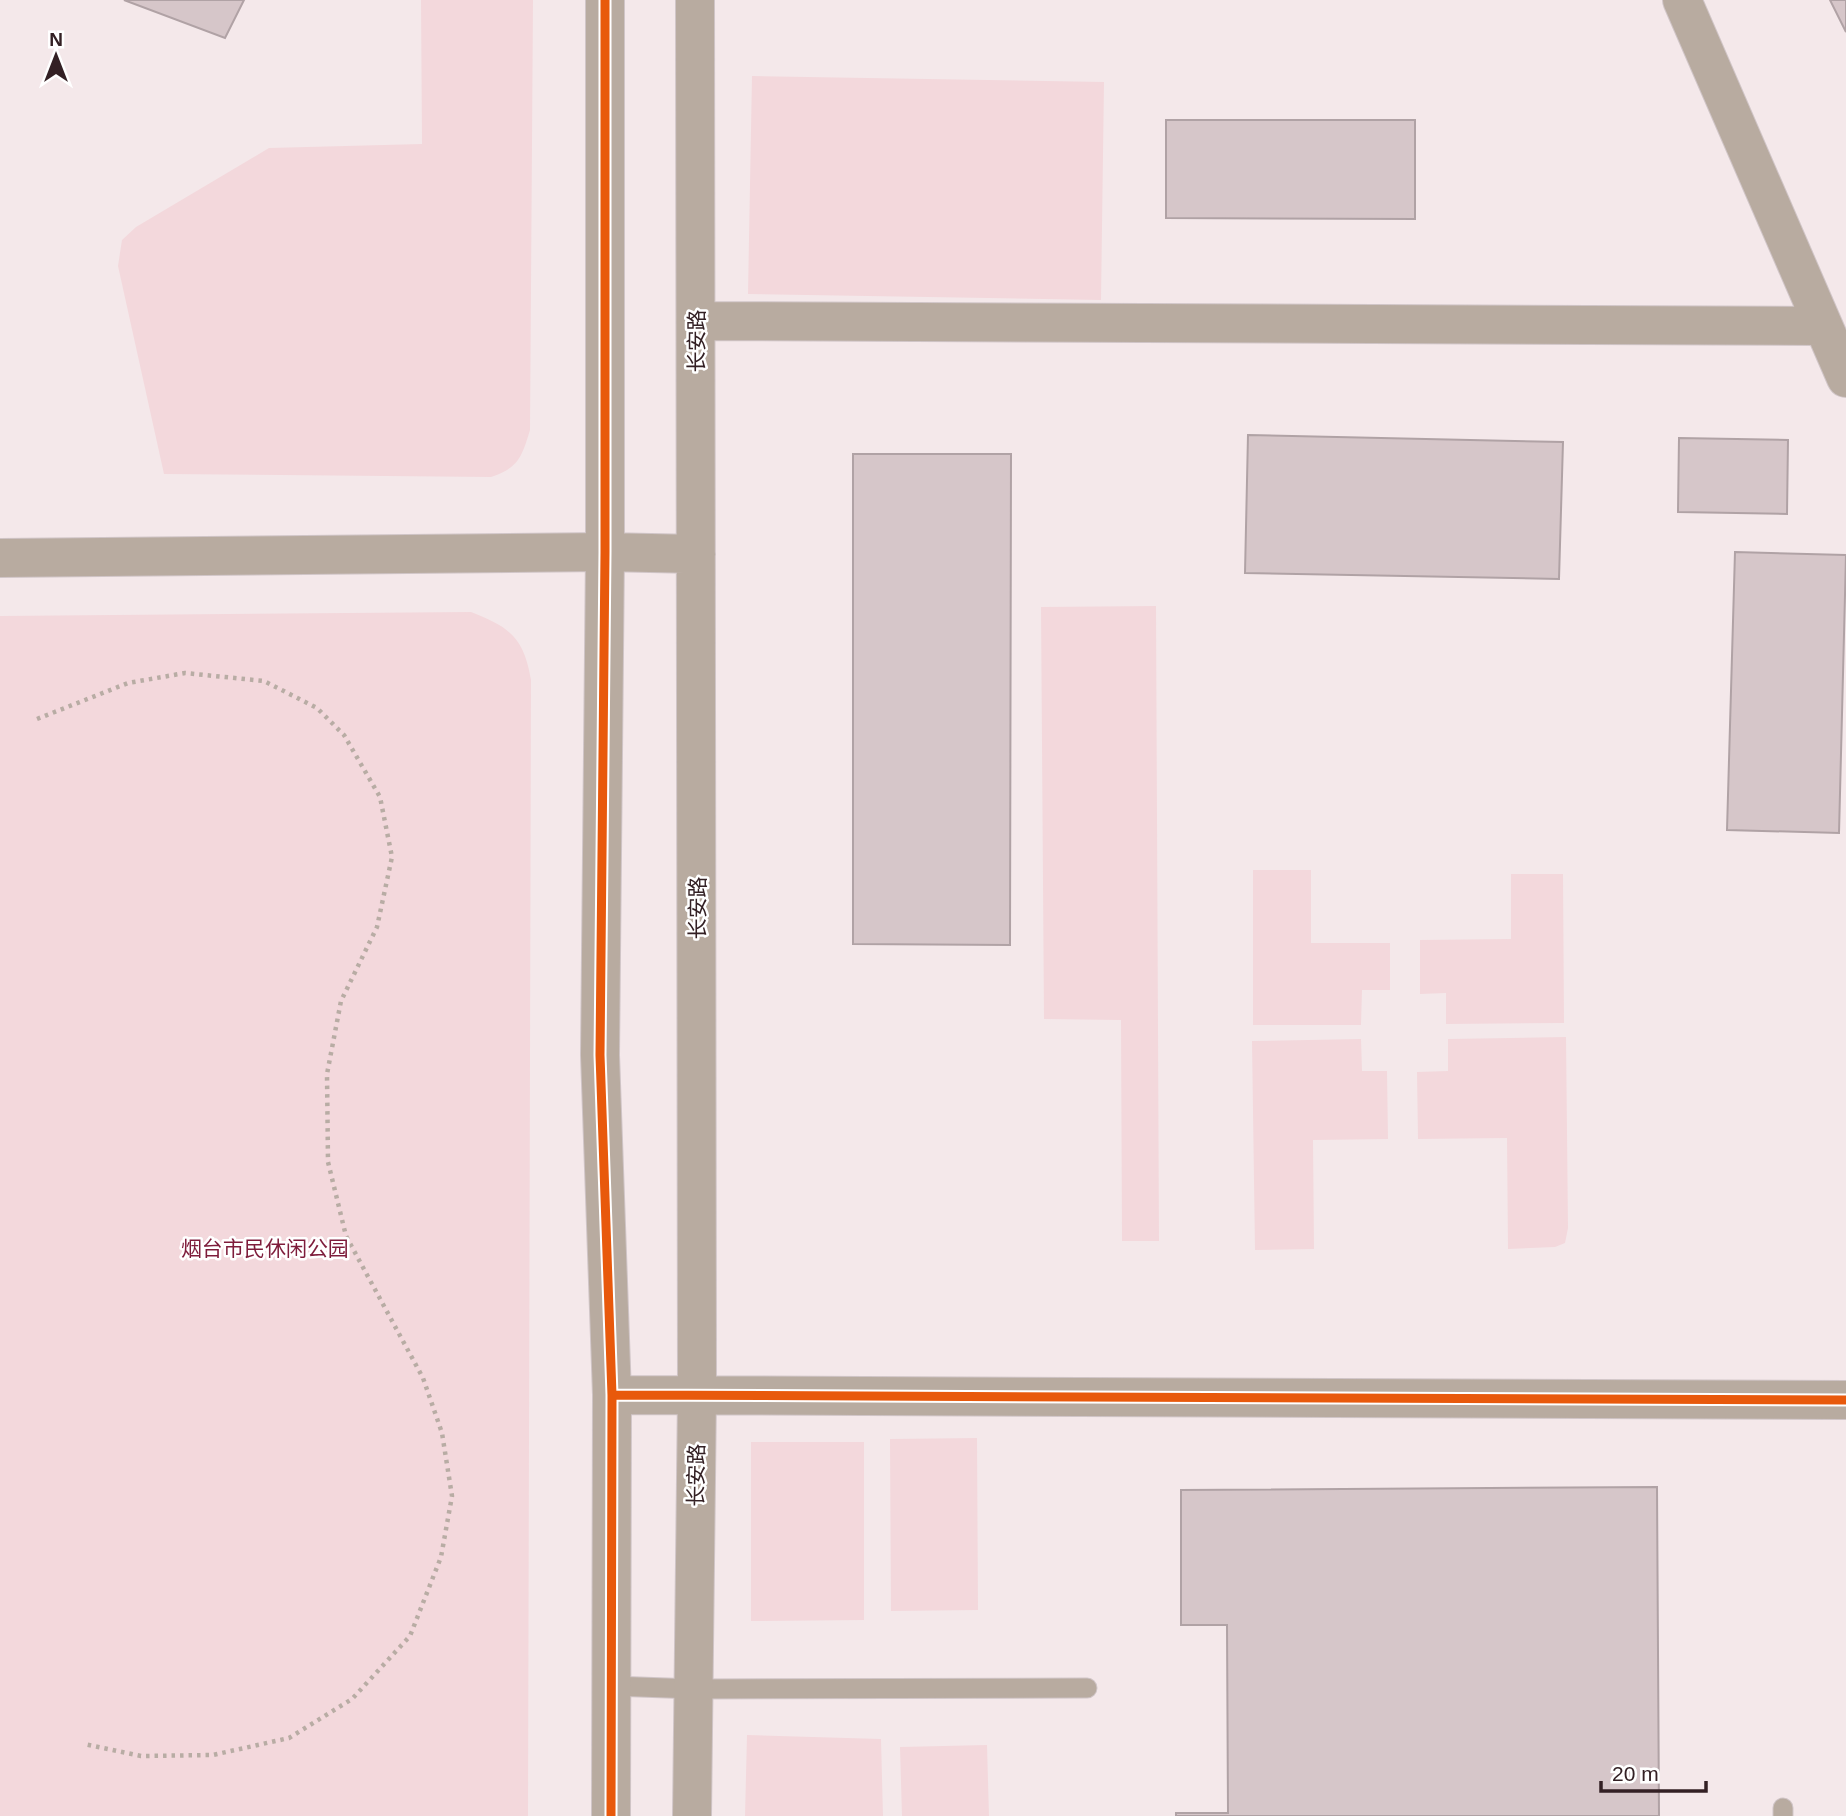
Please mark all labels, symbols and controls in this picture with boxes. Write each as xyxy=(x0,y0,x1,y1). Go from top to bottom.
north arrow xyxy=(21,21,91,91)
text: N xyxy=(49,29,63,50)
street label: 长安路 xyxy=(685,310,708,373)
street label: 长安路 xyxy=(686,877,709,940)
park label: 烟台市民休闲公园 xyxy=(181,1237,349,1260)
street label: 长安路 xyxy=(684,1443,708,1507)
scale bar xyxy=(1601,1750,1706,1794)
text: 20 m xyxy=(1612,1762,1659,1785)

